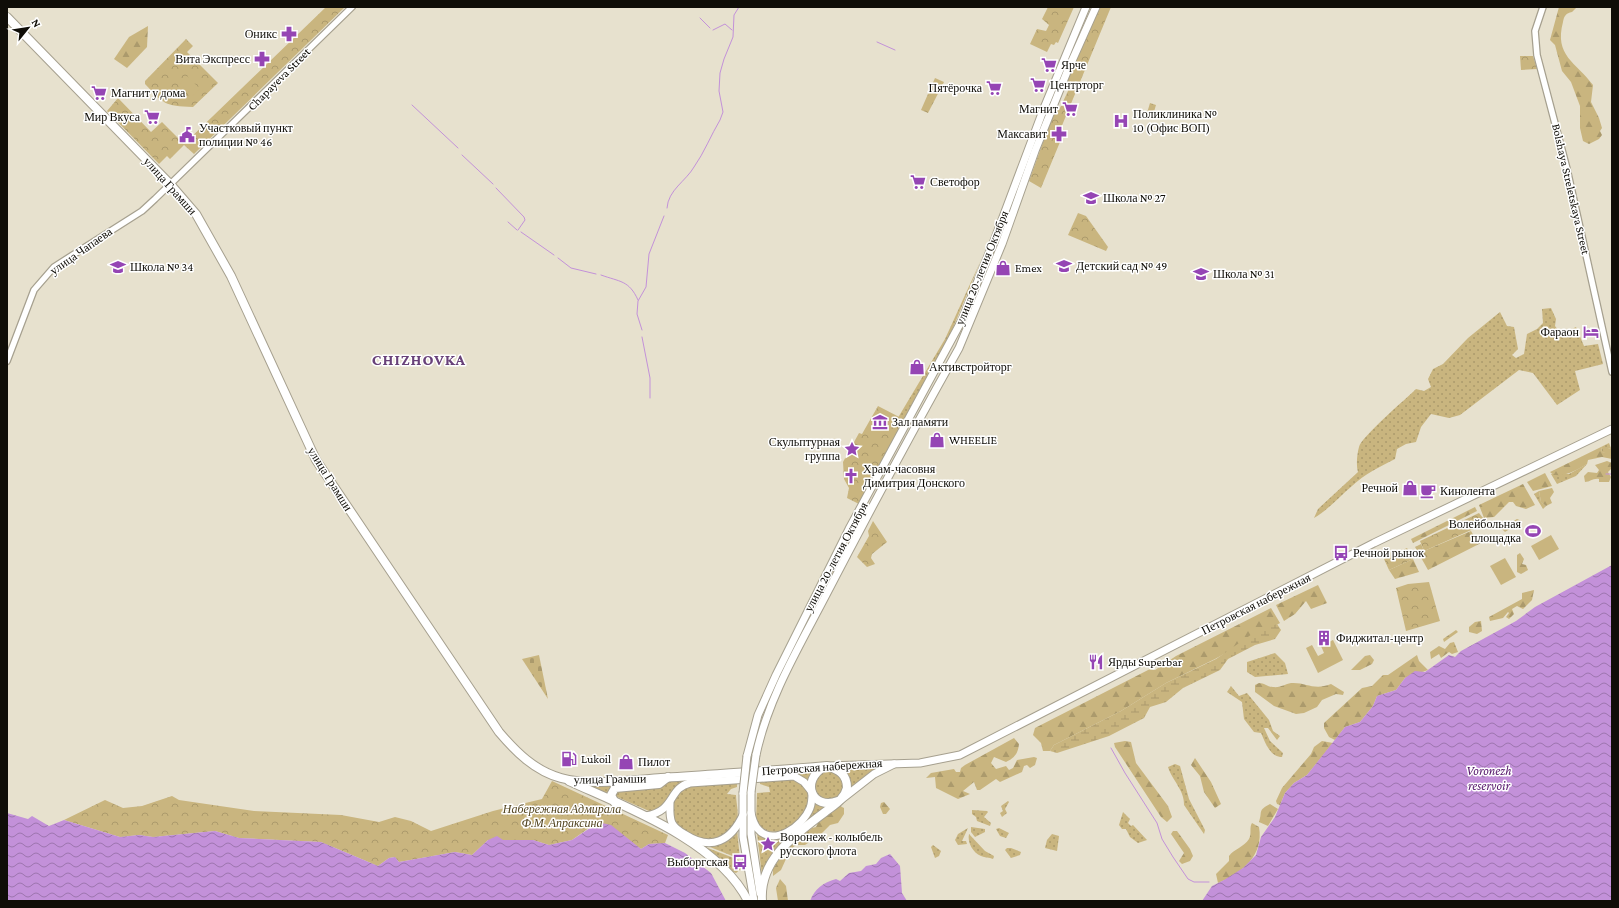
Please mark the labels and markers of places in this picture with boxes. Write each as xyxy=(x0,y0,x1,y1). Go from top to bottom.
pharmacy icon: Оникс xyxy=(280,25,298,43)
place label: Оникс xyxy=(245,27,277,41)
pharmacy icon: Вита Экспресс xyxy=(253,50,271,68)
place label: Вита Экспресс xyxy=(175,52,250,66)
supermarket icon: Ярче xyxy=(1040,56,1058,74)
place label: Ярче xyxy=(1061,58,1086,72)
supermarket icon: Центрторг xyxy=(1029,76,1047,94)
place label: Центрторг xyxy=(1050,78,1104,92)
supermarket icon: Пятёрочка xyxy=(985,79,1003,97)
place label: Пятёрочка xyxy=(929,81,983,95)
supermarket icon: Магнит у дома xyxy=(90,84,108,102)
place label: Магнит у дома xyxy=(111,86,186,100)
supermarket icon: Магнит xyxy=(1061,100,1079,118)
place label: Магнит xyxy=(1019,102,1059,116)
place label: Поликлиника № 10 (Офис ВОП) xyxy=(1133,107,1217,135)
supermarket icon: Мир Вкуса xyxy=(143,108,161,126)
place label: Мир Вкуса xyxy=(84,110,141,124)
hospital icon: Поликлиника № 10 (Офис ВОП) xyxy=(1112,112,1130,130)
place label: Участковый пункт полиции № 46 xyxy=(199,121,294,149)
pharmacy icon: Максавит xyxy=(1050,125,1068,143)
public building icon: Участковый пункт полиции № 46 xyxy=(178,126,196,144)
place label: Максавит xyxy=(997,127,1048,141)
supermarket icon: Светофор xyxy=(909,173,927,191)
place label: Светофор xyxy=(930,175,980,189)
school or university icon: Школа № 27 xyxy=(1082,189,1100,207)
place label: Школа № 27 xyxy=(1103,191,1166,205)
school or university icon: Детский сад № 49 xyxy=(1055,257,1073,275)
school or university icon: Школа № 34 xyxy=(109,258,127,276)
shop icon: Emex xyxy=(994,259,1012,277)
place label: Детский сад № 49 xyxy=(1076,259,1167,273)
place label: Школа № 34 xyxy=(130,260,193,274)
place label: Emex xyxy=(1015,261,1042,275)
school or university icon: Школа № 31 xyxy=(1192,265,1210,283)
place label: Школа № 31 xyxy=(1213,267,1274,281)
hotel icon: Фараон xyxy=(1582,323,1600,341)
place label: Фараон xyxy=(1540,325,1580,339)
shop icon: Активстройторг xyxy=(908,358,926,376)
place label: Активстройторг xyxy=(929,360,1012,374)
museum icon: Зал памяти xyxy=(871,413,889,431)
place label: Зал памяти xyxy=(892,415,949,429)
shop icon: WHEELIE xyxy=(928,431,946,449)
place label: WHEELIE xyxy=(949,433,998,447)
place label: Скульптурная группа xyxy=(769,435,841,463)
place icon: Скульптурная группа xyxy=(843,440,861,458)
place label: Храм-часовня Димитрия Донского xyxy=(863,462,965,490)
church icon: Храм-часовня Димитрия Донского xyxy=(842,467,860,485)
shop icon: Речной xyxy=(1401,479,1419,497)
place label: Речной xyxy=(1362,481,1399,495)
cafe icon: Кинолента xyxy=(1419,482,1437,500)
place label: Кинолента xyxy=(1440,484,1496,498)
place label: Волейбольная площадка xyxy=(1449,517,1522,545)
sports icon: Волейбольная площадка xyxy=(1524,522,1542,540)
bus stop icon: Речной рынок xyxy=(1332,544,1350,562)
place label: Речной рынок xyxy=(1353,546,1424,560)
building icon: Фиджитал-центр xyxy=(1315,629,1333,647)
place label: Фиджитал-центр xyxy=(1336,631,1423,645)
restaurant icon: Ярды Superbar xyxy=(1087,653,1105,671)
place label: Ярды Superbar xyxy=(1108,655,1183,669)
fuel station icon: Lukoil xyxy=(560,750,578,768)
place label: Lukoil xyxy=(581,752,611,766)
shop icon: Пилот xyxy=(617,753,635,771)
place label: Пилот xyxy=(638,755,671,769)
place label: Воронеж - колыбель русского флота xyxy=(780,830,883,858)
place icon: Воронеж - колыбель русского флота xyxy=(759,835,777,853)
bus stop icon: Выборгская xyxy=(731,853,749,871)
place label: Выборгская xyxy=(667,855,728,869)

